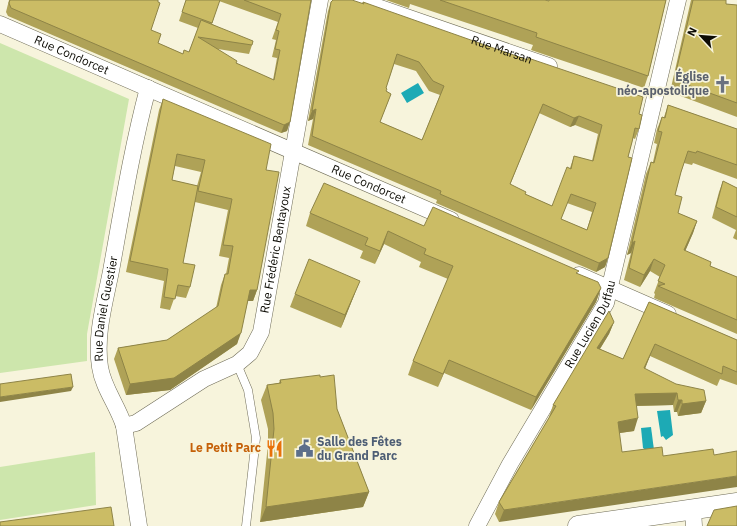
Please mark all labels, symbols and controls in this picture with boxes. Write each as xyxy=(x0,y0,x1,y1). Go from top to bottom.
north arrow xyxy=(681,16,721,56)
text: N xyxy=(684,25,700,38)
street label: Rue Condorcet xyxy=(32,32,111,77)
street label: Rue Marsan xyxy=(469,32,534,67)
place label: Église néo-apostolique xyxy=(617,68,709,98)
church icon: Église néo-apostolique xyxy=(712,74,732,94)
street label: Rue Condorcet xyxy=(329,161,408,207)
street label: Rue Frédéric Bentayoux xyxy=(257,185,294,314)
street label: Rue Daniel Guestier xyxy=(91,254,121,362)
street label: Rue Lucien Duffau xyxy=(561,278,618,371)
place label: Salle des Fêtes du Grand Parc xyxy=(317,434,402,463)
restaurant icon: Le Petit Parc xyxy=(264,438,284,458)
public building icon: Salle des Fêtes du Grand Parc xyxy=(294,439,314,459)
place label: Le Petit Parc xyxy=(190,440,261,455)

